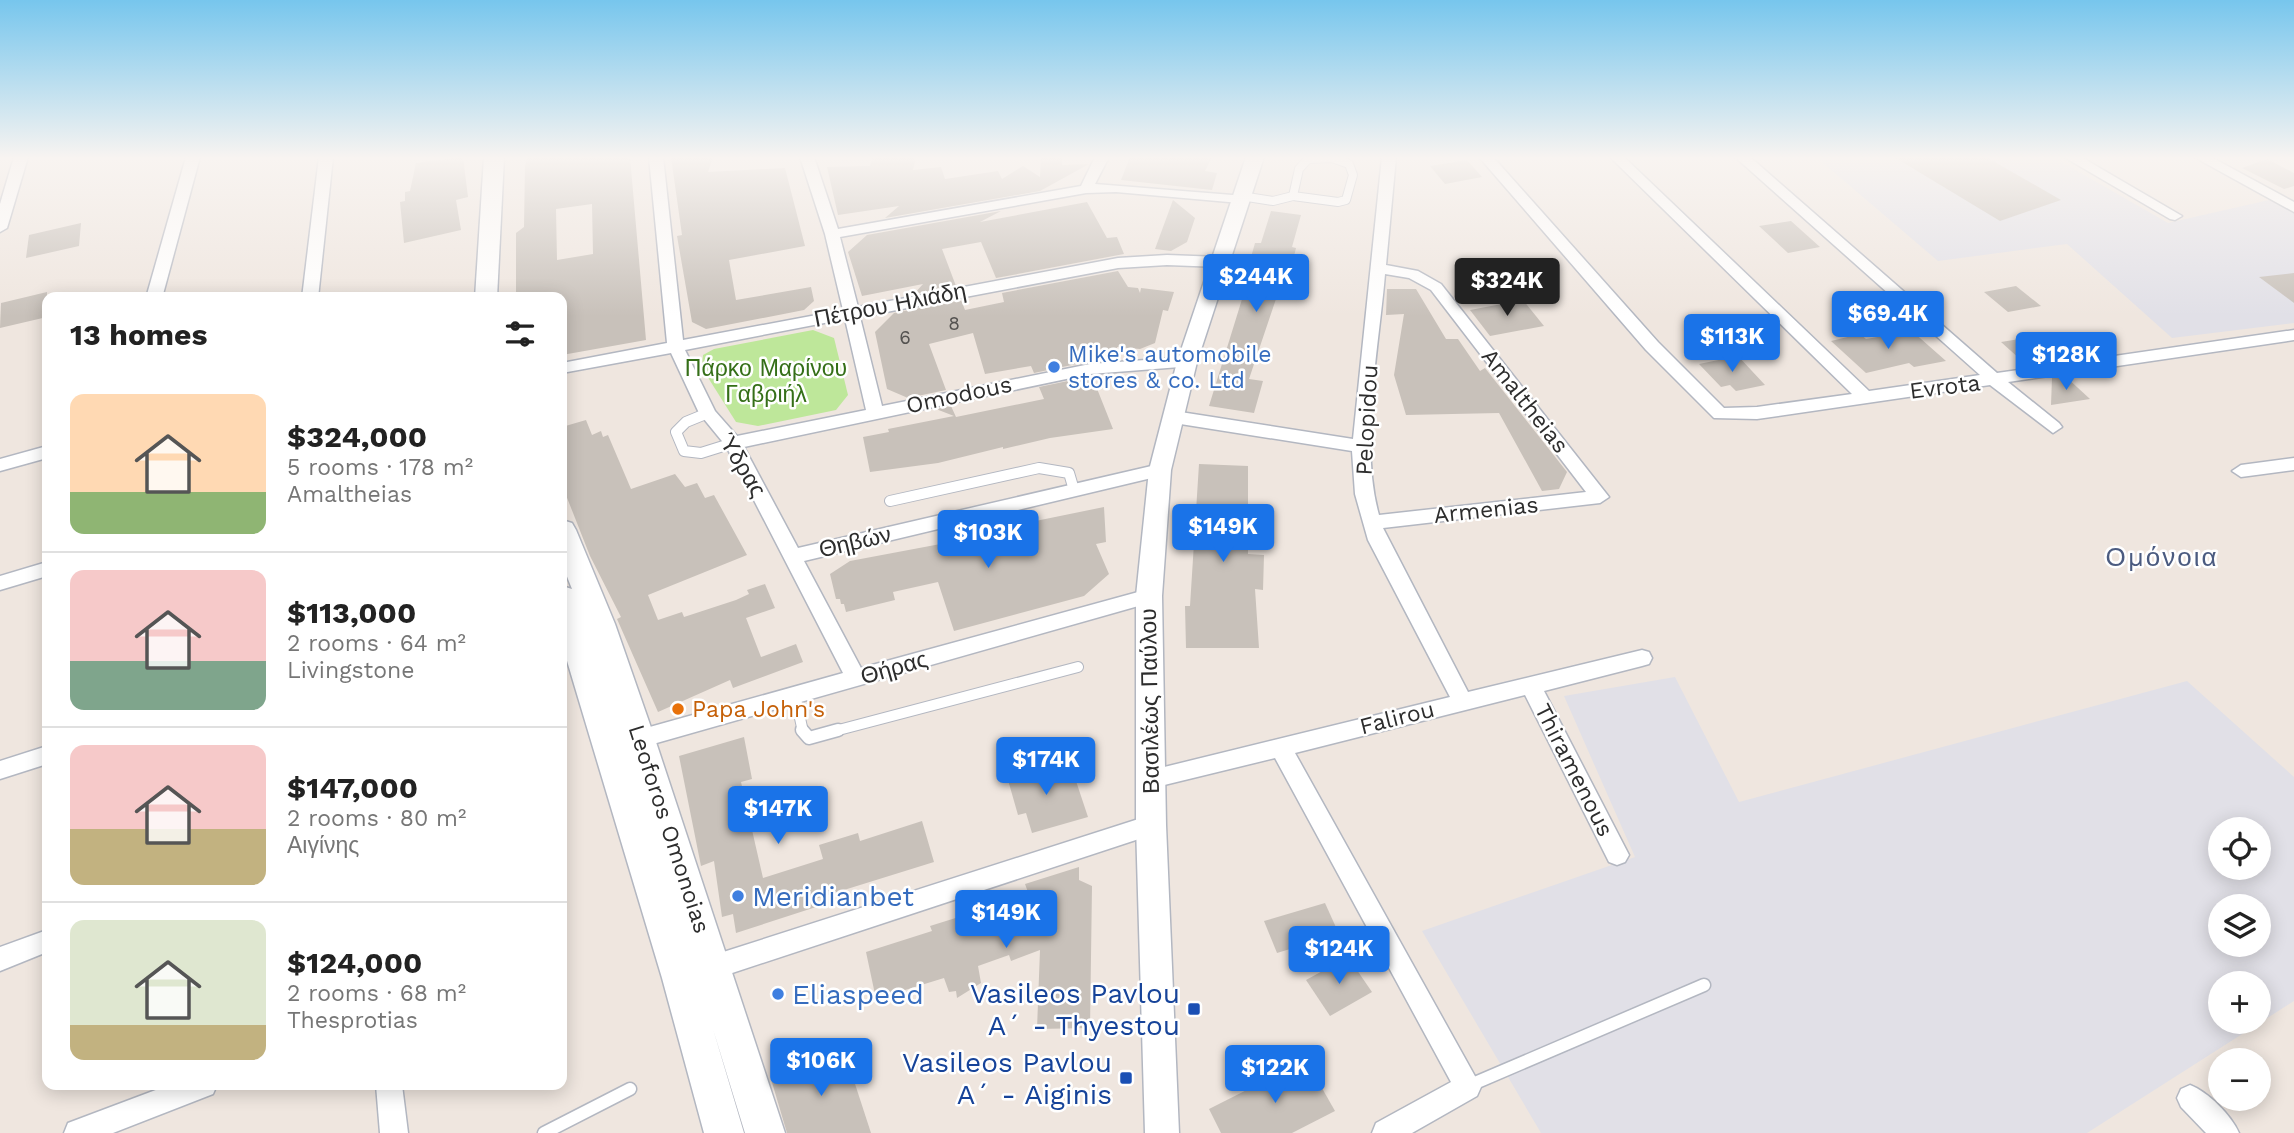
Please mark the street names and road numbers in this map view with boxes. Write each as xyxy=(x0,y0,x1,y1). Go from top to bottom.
street label: Πέτρου Ηλιάδη xyxy=(812,277,968,333)
street label: Amaltheias xyxy=(1476,343,1574,459)
street label: Pelopidou xyxy=(1351,364,1383,476)
street label: Evrota xyxy=(1908,369,1982,405)
street label: Omodous xyxy=(904,371,1014,419)
street label: Ύδρας xyxy=(712,428,772,502)
street label: Armenias xyxy=(1432,491,1540,529)
street label: Θηβών xyxy=(816,521,894,563)
street label: Βασιλέως Παύλου xyxy=(1135,608,1165,794)
street label: Θήρας xyxy=(858,646,930,690)
street label: Falirou xyxy=(1357,696,1437,740)
street label: Thiramenous xyxy=(1529,699,1619,841)
street label: Leoforos Omonoias xyxy=(623,721,715,937)

